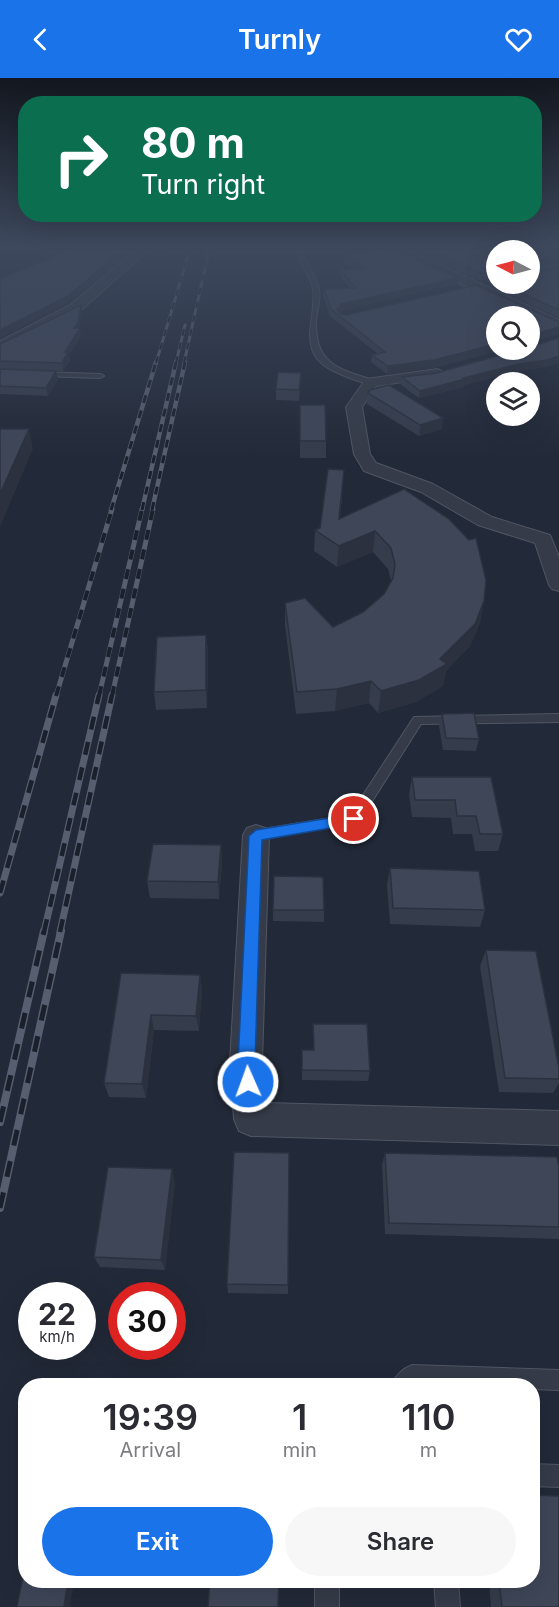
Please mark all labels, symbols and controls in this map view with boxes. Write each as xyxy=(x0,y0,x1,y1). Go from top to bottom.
icon: back xyxy=(24,23,57,56)
text: Turnly xyxy=(238,23,321,56)
icon: heart xyxy=(502,23,535,56)
text: 80 m xyxy=(141,117,245,168)
icon: right xyxy=(42,120,120,198)
text: Turn right xyxy=(141,168,265,201)
north arrow xyxy=(486,240,540,294)
map controls xyxy=(486,240,540,426)
button: search xyxy=(486,306,540,360)
button: layers xyxy=(486,372,540,426)
pin xyxy=(328,793,379,844)
icon: arrive xyxy=(337,802,370,835)
position arrow xyxy=(216,1050,280,1114)
speed limit sign: 30 xyxy=(108,1282,186,1360)
text: 22 xyxy=(38,1296,76,1332)
text: km/h xyxy=(39,1327,75,1346)
text: 19:39 xyxy=(102,1395,198,1439)
text: 1 xyxy=(292,1395,307,1439)
text: 110 xyxy=(401,1395,456,1439)
text: Arrival xyxy=(120,1438,181,1462)
text: min xyxy=(283,1438,317,1462)
text: m xyxy=(420,1438,437,1462)
button: Exit xyxy=(42,1507,273,1576)
button: Share xyxy=(285,1507,516,1576)

